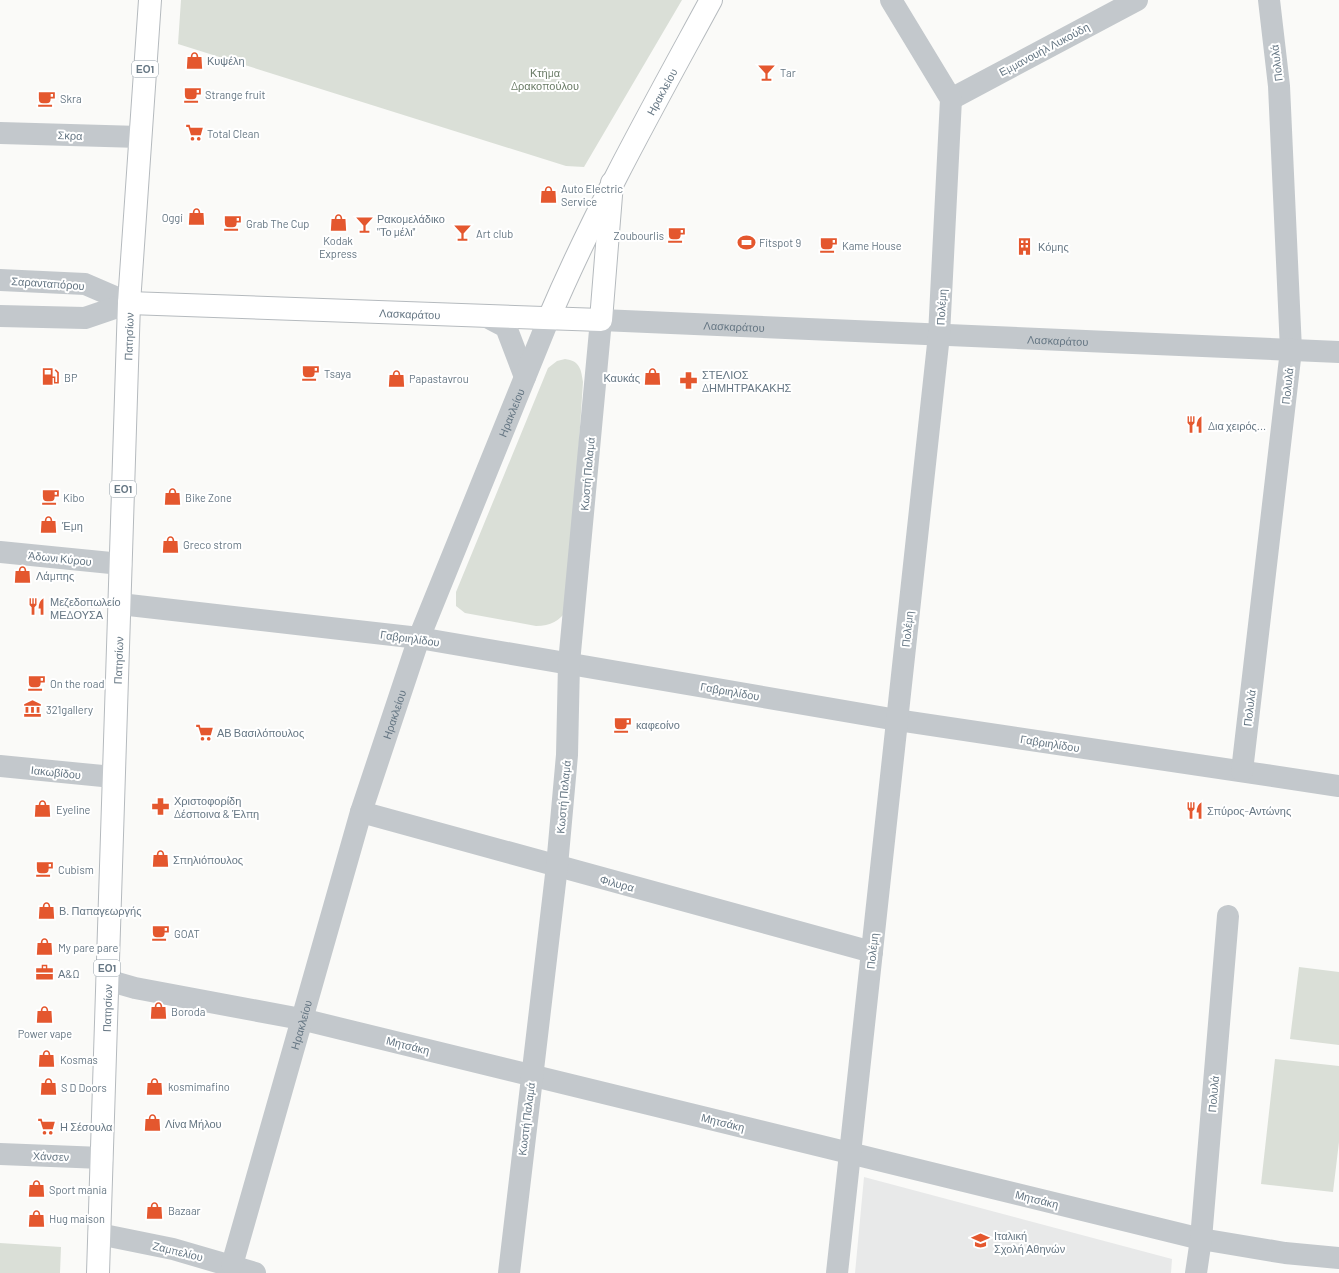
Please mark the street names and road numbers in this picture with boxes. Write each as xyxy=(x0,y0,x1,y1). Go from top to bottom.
street label: Εμμανουήλ Λυκούδη xyxy=(997,20,1091,78)
street label: Πολυλά xyxy=(1267,43,1285,82)
road number: ΕΟ1 xyxy=(132,61,158,77)
street label: Ηρακλείου xyxy=(643,66,679,117)
street label: Σκρα xyxy=(57,128,83,142)
street label: Σαρανταπόρου xyxy=(11,274,85,292)
street label: Πολέμη xyxy=(934,288,948,326)
street label: Λασκαράτου xyxy=(379,306,441,321)
street label: Πατησίων xyxy=(121,312,135,361)
street label: Λασκαράτου xyxy=(703,318,765,334)
street label: Λασκαράτου xyxy=(1027,332,1089,348)
street label: Πολυλά xyxy=(1279,366,1295,405)
street label: Ηρακλείου xyxy=(495,386,526,438)
street label: Κωστή Παλαμά xyxy=(577,436,597,511)
road number: ΕΟ1 xyxy=(110,481,136,497)
street label: Άδωνι Κύρου xyxy=(28,548,92,568)
street label: Πολέμη xyxy=(899,610,915,648)
street label: Γαβριηλίδου xyxy=(380,627,440,649)
street label: Πατησίων xyxy=(110,636,125,685)
street label: Γαβριηλίδου xyxy=(699,679,761,703)
street label: Ηρακλείου xyxy=(379,688,408,741)
street label: Πολυλά xyxy=(1240,688,1258,727)
street label: Γαβριηλίδου xyxy=(1019,732,1081,754)
street label: Κωστή Παλαμά xyxy=(553,759,573,834)
street label: Ιακωβίδου xyxy=(30,763,82,781)
street label: Φιλυρα xyxy=(598,872,636,894)
street label: Πολέμη xyxy=(864,932,880,970)
road number: ΕΟ1 xyxy=(94,960,120,976)
street label: Πατησίων xyxy=(99,983,114,1032)
street label: Ηρακλείου xyxy=(287,998,314,1051)
street label: Μητσάκη xyxy=(385,1033,431,1057)
street label: Πολυλά xyxy=(1205,1074,1221,1113)
street label: Κωστή Παλαμά xyxy=(515,1081,537,1156)
street label: Μητσάκη xyxy=(700,1110,746,1134)
street label: Χάνσεν xyxy=(33,1149,70,1163)
street label: Μητσάκη xyxy=(1014,1187,1060,1211)
street label: Ζαμπελίου xyxy=(152,1239,204,1263)

